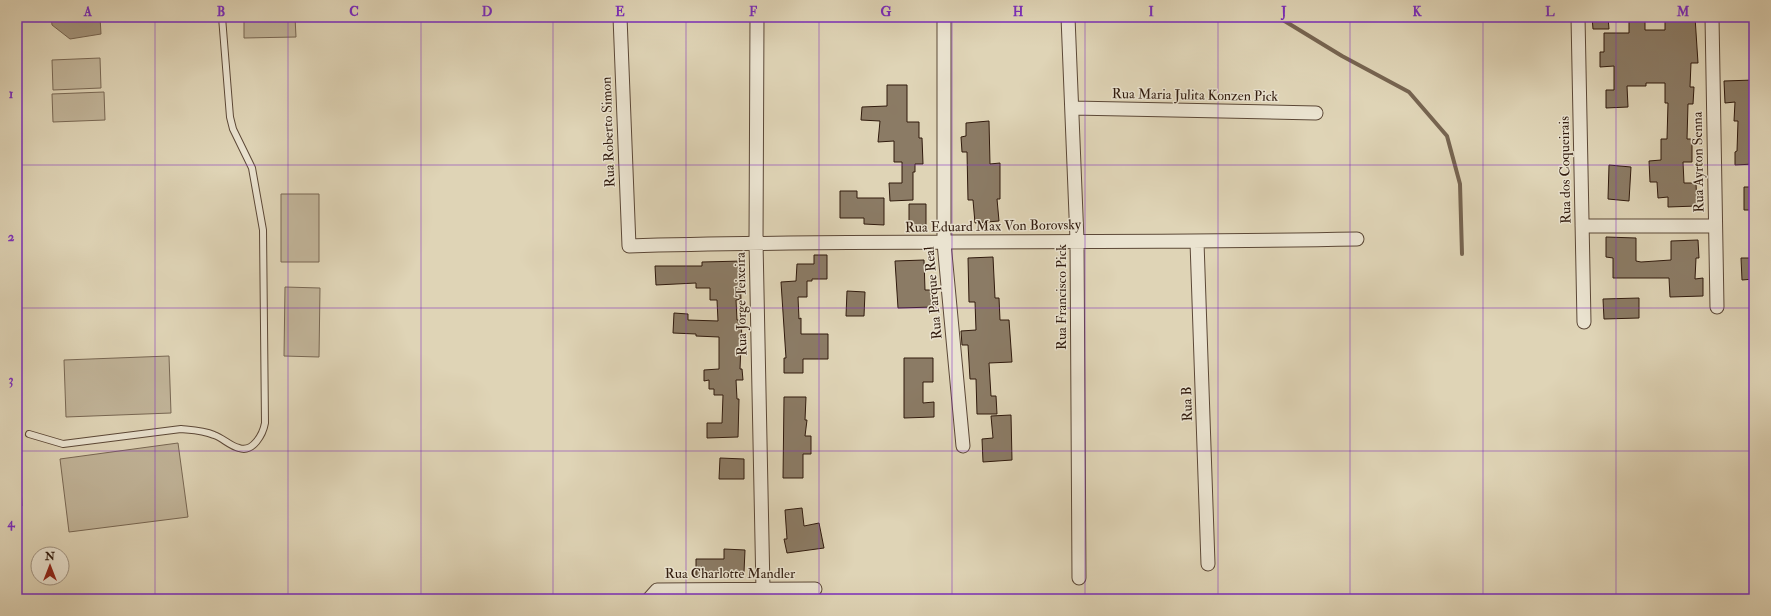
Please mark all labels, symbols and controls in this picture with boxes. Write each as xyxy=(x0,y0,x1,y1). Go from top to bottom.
text: A xyxy=(83,4,93,20)
text: B xyxy=(217,4,225,20)
text: C xyxy=(349,4,359,20)
text: D xyxy=(482,4,493,20)
text: E xyxy=(615,4,625,20)
text: F xyxy=(749,4,758,20)
text: G xyxy=(881,4,892,20)
text: H xyxy=(1013,4,1024,20)
text: I xyxy=(1148,4,1154,20)
text: J xyxy=(1280,4,1287,21)
text: K xyxy=(1412,4,1422,20)
text: L xyxy=(1545,4,1555,20)
text: M xyxy=(1676,4,1690,20)
street label: Rua Roberto Simon xyxy=(598,76,618,188)
street label: Rua Maria Julita Konzen Pick xyxy=(1112,85,1279,105)
text: 1 xyxy=(9,86,14,102)
street label: Rua Ayrton Senna xyxy=(1689,111,1708,213)
street label: Rua dos Coqueirais xyxy=(1556,116,1574,224)
street label: Rua Eduard Max Von Borovsky xyxy=(905,216,1082,237)
text: 2 xyxy=(8,229,15,245)
street label: Rua Francisco Pick xyxy=(1053,244,1070,350)
street label: Rua Parque Real xyxy=(920,245,946,340)
street label: Rua Jorge Teixeira xyxy=(732,252,750,356)
text: 3 xyxy=(9,372,14,388)
street label: Rua B xyxy=(1178,386,1196,422)
text: 4 xyxy=(6,515,15,531)
north arrow xyxy=(30,546,70,586)
text: N xyxy=(44,550,56,563)
street label: Rua Charlotte Mandler xyxy=(665,565,796,582)

